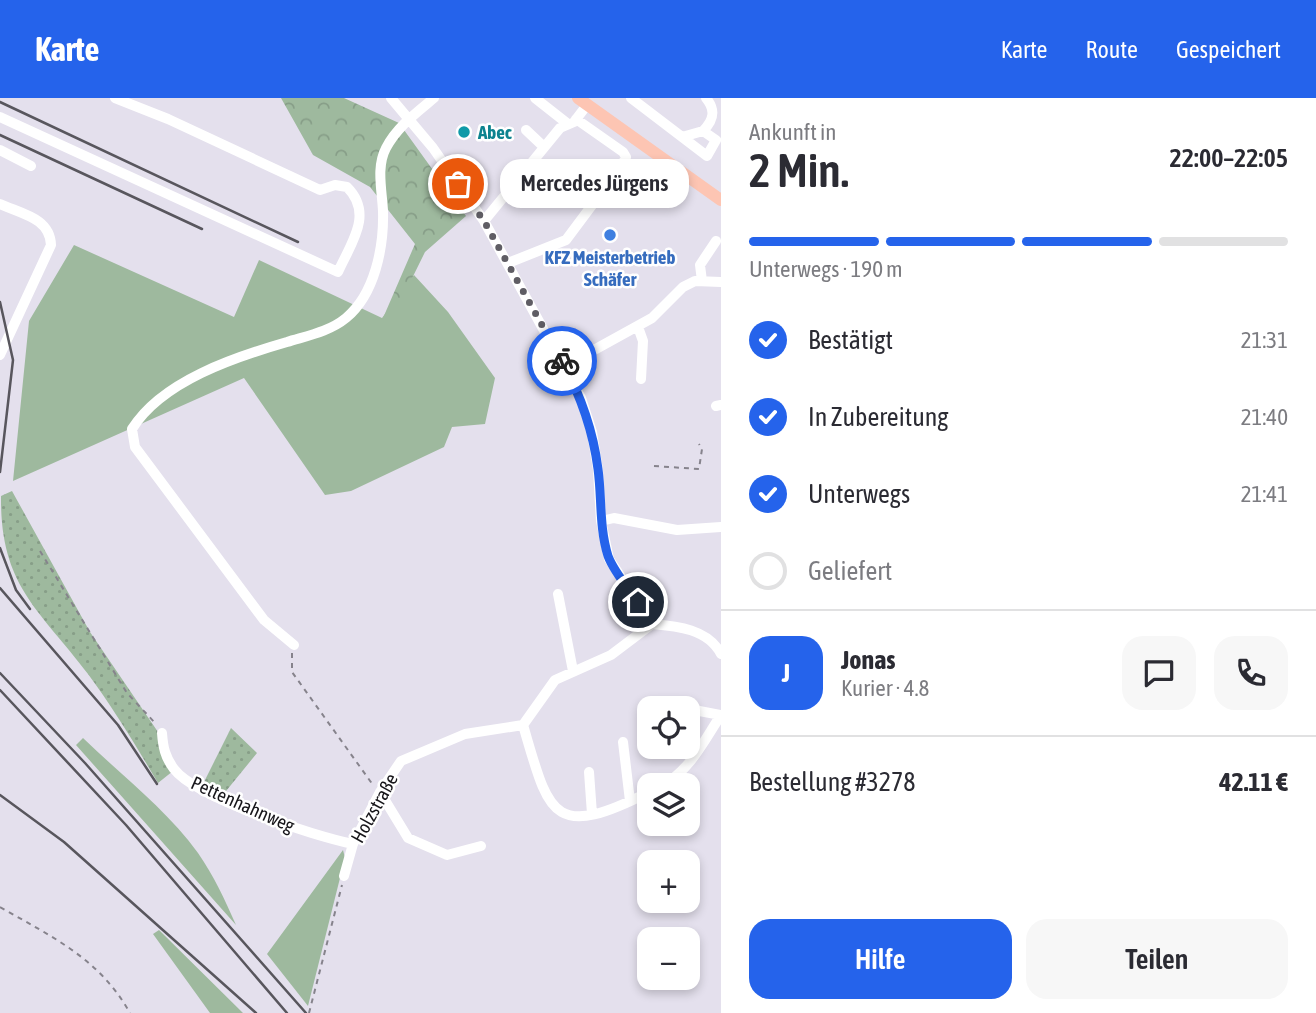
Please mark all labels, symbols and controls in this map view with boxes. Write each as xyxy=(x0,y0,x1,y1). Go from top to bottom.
text: Karte xyxy=(35,30,99,68)
text: Karte xyxy=(1001,36,1047,63)
text: Route xyxy=(1085,36,1138,63)
text: Gespeichert xyxy=(1176,36,1281,63)
text: Ankunft in xyxy=(749,119,836,145)
place label: Abec xyxy=(477,121,512,143)
marker: Abec xyxy=(456,124,472,140)
text: 22:00–22:05 xyxy=(1170,143,1288,173)
text: 2 Min. xyxy=(749,144,849,197)
pin xyxy=(428,154,488,214)
callout: Mercedes Jürgens xyxy=(500,160,689,208)
icon: bag xyxy=(439,165,477,203)
text: Mercedes Jürgens xyxy=(521,170,668,196)
marker: KFZ Meisterbetrieb Schäfer xyxy=(602,227,618,243)
place label: KFZ Meisterbetrieb Schäfer xyxy=(545,246,675,290)
text: Unterwegs · 190 m xyxy=(749,256,903,282)
icon: check xyxy=(749,321,787,359)
text: Bestätigt xyxy=(808,325,893,355)
courier xyxy=(527,326,597,396)
text: 21:31 xyxy=(1241,327,1288,353)
icon: bike xyxy=(543,342,581,380)
icon: check xyxy=(749,398,787,436)
text: In Zubereitung xyxy=(808,402,948,432)
text: 21:40 xyxy=(1241,404,1288,430)
icon: check xyxy=(749,475,787,513)
text: Unterwegs xyxy=(808,479,910,509)
text: 21:41 xyxy=(1241,481,1288,507)
text: Geliefert xyxy=(808,556,892,586)
pin xyxy=(608,572,668,632)
icon: home xyxy=(619,583,657,621)
button: chat xyxy=(1122,636,1196,710)
button: phone xyxy=(1214,636,1288,710)
text: Jonas xyxy=(841,645,895,675)
text: J xyxy=(782,658,790,688)
text: Kurier · 4.8 xyxy=(841,675,929,701)
map controls xyxy=(637,696,700,990)
button: locate xyxy=(637,696,700,759)
text: Bestellung #3278 xyxy=(749,767,915,797)
text: 42.11 € xyxy=(1219,767,1288,797)
street label: Holzstraße xyxy=(346,770,402,846)
street label: Pettenhahnweg xyxy=(188,771,299,837)
button: layers xyxy=(637,773,700,836)
button: + xyxy=(637,850,700,913)
button: Hilfe xyxy=(749,919,1012,999)
button: Teilen xyxy=(1026,919,1288,999)
button: − xyxy=(637,927,700,990)

